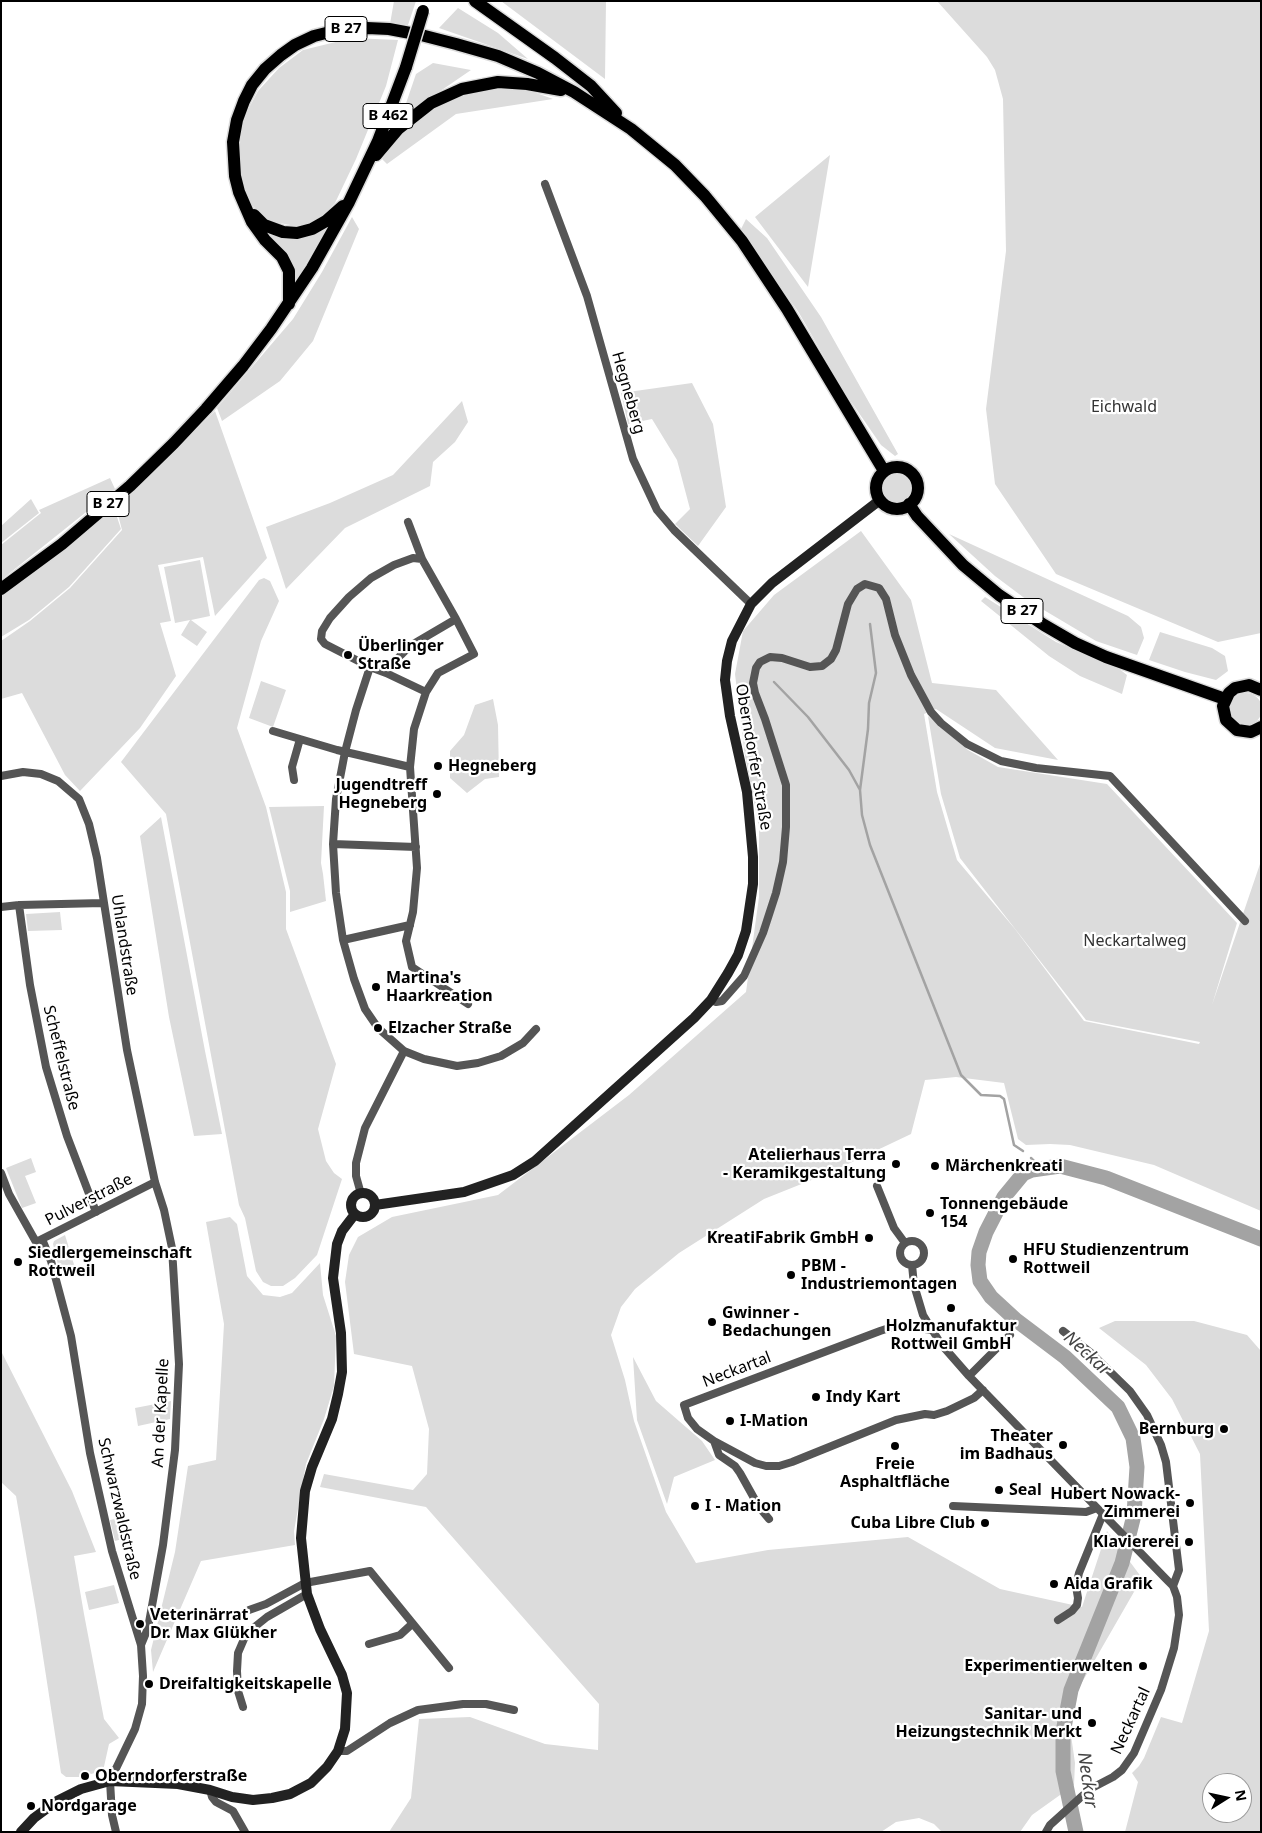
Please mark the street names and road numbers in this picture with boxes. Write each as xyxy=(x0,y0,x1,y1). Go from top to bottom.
road number: B 27 xyxy=(325,16,367,42)
road number: B 462 xyxy=(363,104,413,128)
street label: Hegneberg xyxy=(607,350,649,436)
road number: B 27 xyxy=(87,492,129,516)
road number: B 27 xyxy=(1001,598,1043,624)
street label: Oberndorfer Straße xyxy=(731,682,775,832)
street label: Uhlandstraße xyxy=(107,893,141,997)
street label: Scheffelstraße xyxy=(39,1004,83,1112)
street label: Pulverstraße xyxy=(42,1170,136,1230)
street label: Neckartal xyxy=(700,1348,774,1392)
street label: An der Kapelle xyxy=(149,1358,173,1468)
street label: Schwarzwaldstraße xyxy=(93,1436,145,1582)
street label: Neckartal xyxy=(1107,1684,1155,1758)

